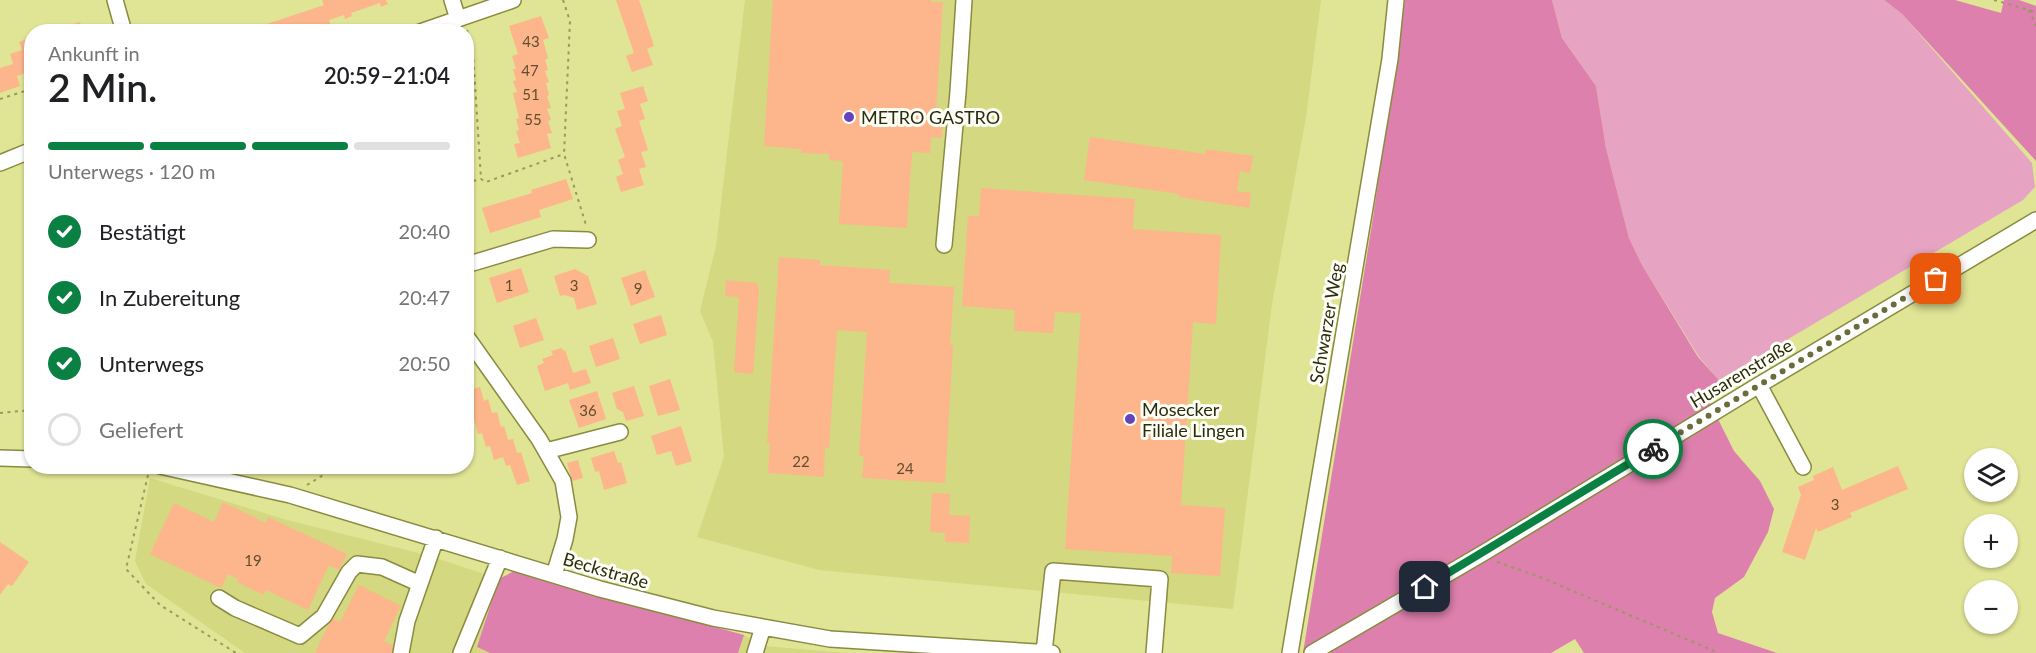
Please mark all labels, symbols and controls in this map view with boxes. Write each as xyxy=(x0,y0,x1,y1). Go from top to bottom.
house number: 43 xyxy=(522,32,540,50)
text: Ankunft in xyxy=(48,41,140,65)
house number: 47 xyxy=(521,61,539,79)
text: 20:59–21:04 xyxy=(324,62,450,89)
text: 2 Min. xyxy=(48,64,157,110)
house number: 51 xyxy=(522,85,540,103)
place label: METRO GASTRO xyxy=(861,106,1000,128)
house number: 55 xyxy=(524,110,542,128)
marker: METRO GASTRO xyxy=(842,110,856,124)
text: Unterwegs · 120 m xyxy=(48,159,215,183)
icon: check xyxy=(48,215,81,248)
text: Bestätigt xyxy=(99,218,186,245)
text: 20:40 xyxy=(399,219,450,243)
pin xyxy=(1910,253,1961,304)
street label: Schwarzer Weg xyxy=(1305,261,1347,385)
icon: bag xyxy=(1919,262,1952,295)
house number: 1 xyxy=(505,276,513,294)
house number: 3 xyxy=(570,276,578,294)
house number: 9 xyxy=(634,279,642,297)
icon: check xyxy=(48,281,81,314)
text: In Zubereitung xyxy=(99,284,240,311)
text: 20:47 xyxy=(399,285,450,309)
street label: Husarenstraße xyxy=(1686,334,1796,412)
icon: check xyxy=(48,347,81,380)
text: Unterwegs xyxy=(99,350,204,377)
text: 20:50 xyxy=(399,351,450,375)
place label: Mosecker Filiale Lingen xyxy=(1142,398,1245,441)
house number: 36 xyxy=(579,401,597,419)
marker: Mosecker Filiale Lingen xyxy=(1123,412,1137,426)
text: Geliefert xyxy=(99,416,183,443)
courier xyxy=(1623,419,1683,479)
icon: bike xyxy=(1637,433,1670,466)
map controls xyxy=(1964,448,2018,634)
button: layers xyxy=(1964,448,2018,502)
house number: 22 xyxy=(792,452,810,470)
house number: 24 xyxy=(896,459,914,477)
house number: 3 xyxy=(1831,495,1839,513)
button: + xyxy=(1964,514,2018,568)
street label: Beckstraße xyxy=(561,547,651,593)
house number: 19 xyxy=(244,551,262,569)
pin xyxy=(1399,561,1450,612)
icon: home xyxy=(1408,570,1441,603)
button: − xyxy=(1964,580,2018,634)

